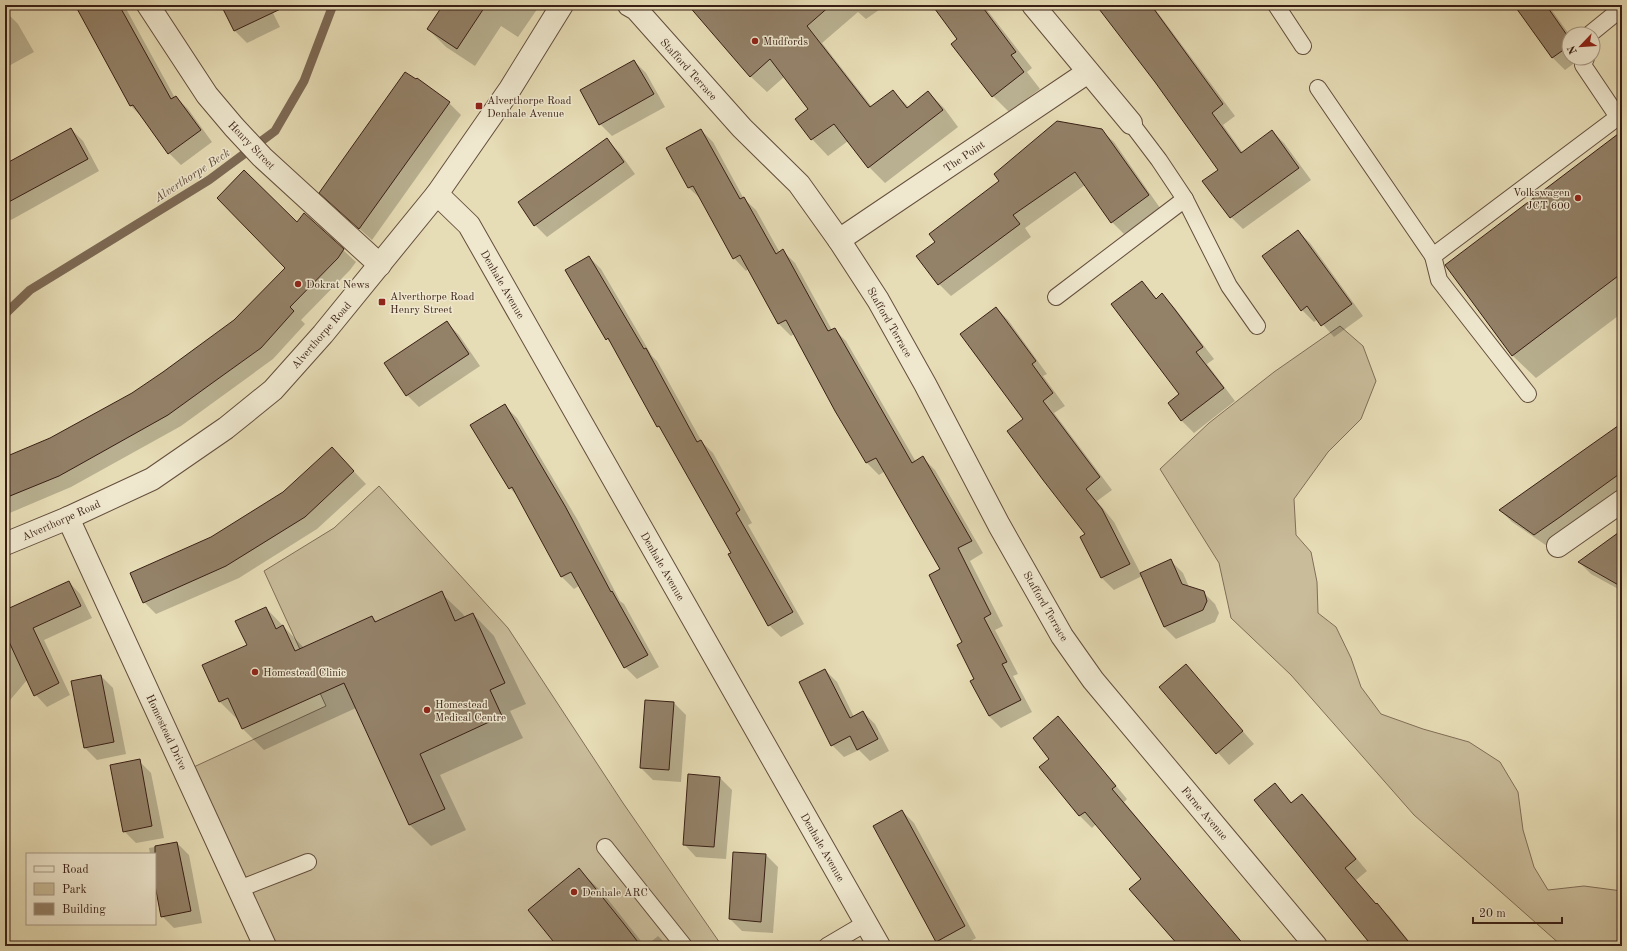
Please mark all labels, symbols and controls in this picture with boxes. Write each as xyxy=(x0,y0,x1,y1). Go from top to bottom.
north arrow xyxy=(1561,26,1601,66)
marker: Mudfords xyxy=(750,36,760,46)
street label: Stafford Terrace xyxy=(657,37,718,103)
place label: Mudfords xyxy=(763,37,808,48)
text: N xyxy=(1566,43,1580,56)
place label: Alverthorpe Road Denhale Avenue xyxy=(487,96,572,120)
marker: Alverthorpe Road Denhale Avenue xyxy=(474,101,484,111)
street label: Henry Street xyxy=(225,120,277,172)
street label: The Point xyxy=(942,139,988,175)
water label: Alverthorpe Beck xyxy=(152,147,233,205)
place label: Volkswagen JCT 600 xyxy=(1513,188,1570,212)
marker: Volkswagen JCT 600 xyxy=(1573,193,1583,203)
street label: Denhale Avenue xyxy=(478,249,526,321)
marker: Dokrat News xyxy=(293,279,303,289)
place label: Dokrat News xyxy=(306,280,370,291)
street label: Stafford Terrace xyxy=(864,286,913,360)
place label: Alverthorpe Road Henry Street xyxy=(390,292,475,316)
marker: Alverthorpe Road Henry Street xyxy=(377,297,387,307)
street label: Alverthorpe Road xyxy=(290,300,354,371)
street label: Alverthorpe Road xyxy=(21,499,103,544)
street label: Denhale Avenue xyxy=(638,531,686,603)
street label: Stafford Terrace xyxy=(1020,570,1069,644)
marker: Homestead Clinic xyxy=(250,667,260,677)
place label: Homestead Clinic xyxy=(263,668,346,679)
street label: Homestead Drive xyxy=(143,693,188,772)
place label: Homestead Medical Centre xyxy=(435,700,506,724)
marker: Homestead Medical Centre xyxy=(422,705,432,715)
street label: Farne Avenue xyxy=(1179,785,1229,843)
street label: Denhale Avenue xyxy=(798,812,846,884)
legend xyxy=(26,853,156,925)
text: Road xyxy=(62,864,89,876)
text: Park xyxy=(62,884,87,896)
marker: Denhale ARC xyxy=(569,887,579,897)
place label: Denhale ARC xyxy=(582,888,648,899)
scale bar xyxy=(1473,899,1562,925)
text: Building xyxy=(62,904,106,916)
text: 20 m xyxy=(1479,908,1506,920)

